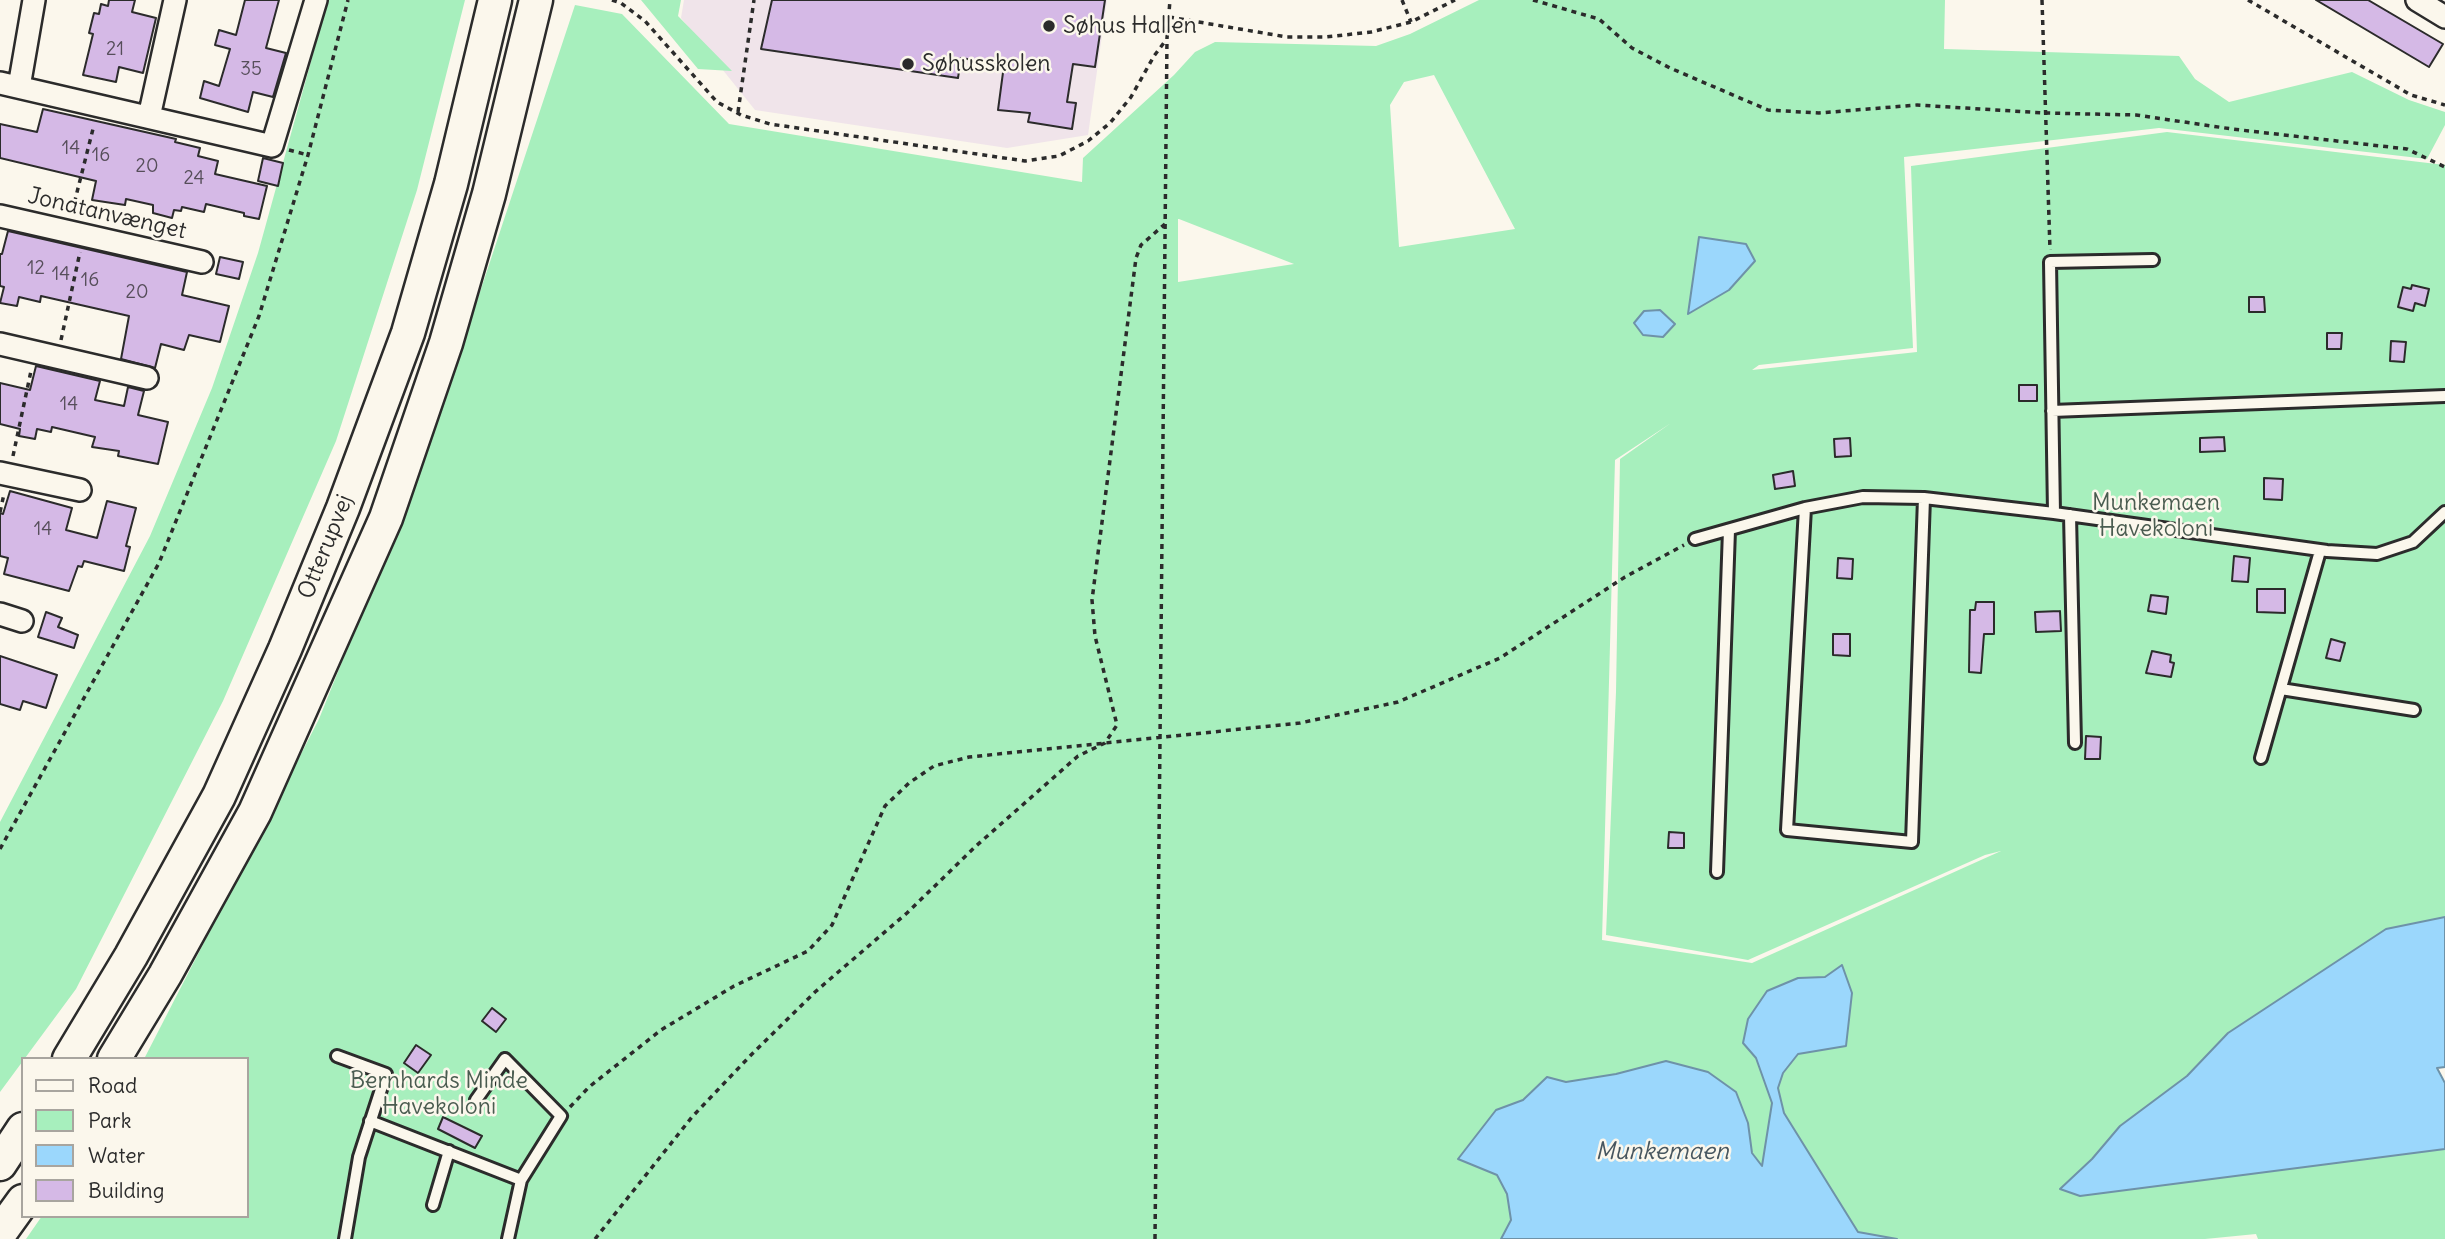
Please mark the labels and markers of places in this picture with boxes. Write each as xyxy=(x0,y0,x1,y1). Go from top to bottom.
place label: Søhus Hallen xyxy=(1063,12,1197,40)
marker: Søhus Hallen xyxy=(1041,18,1057,34)
place label: Søhusskolen xyxy=(922,50,1051,78)
marker: Søhusskolen xyxy=(900,56,916,72)

